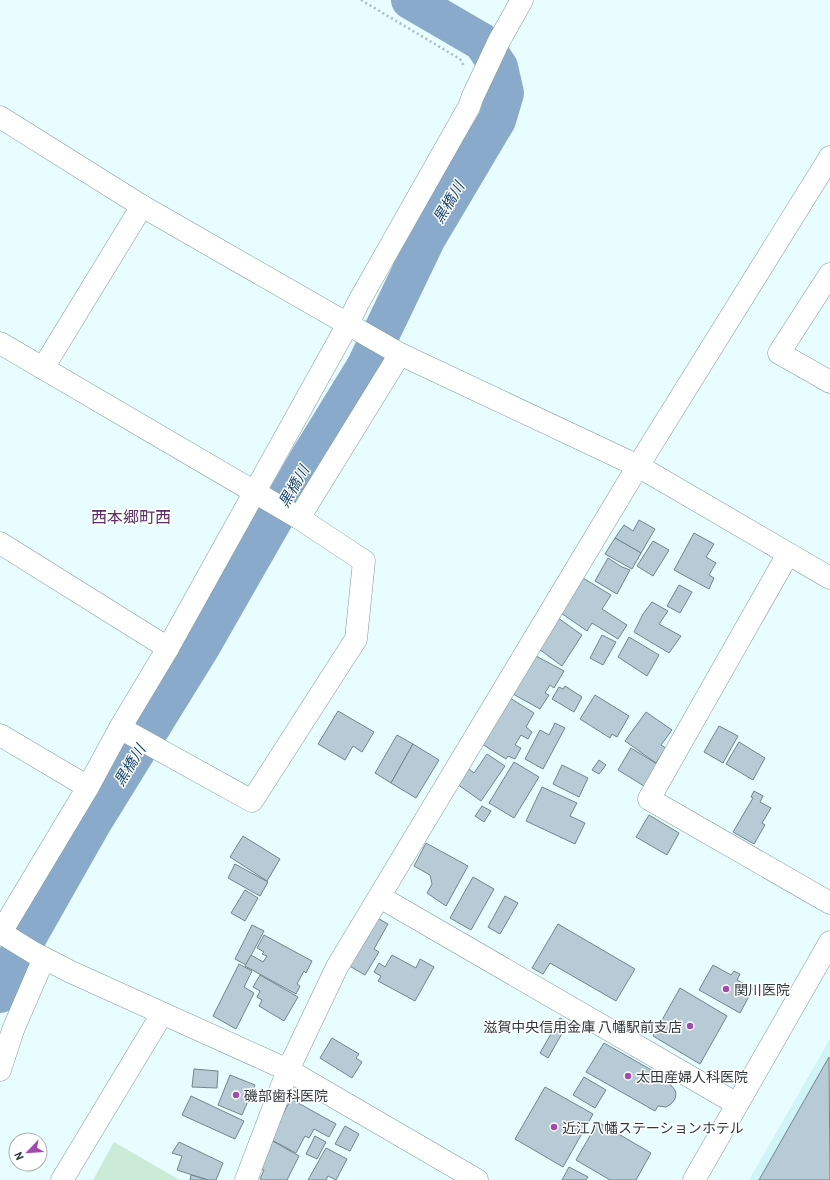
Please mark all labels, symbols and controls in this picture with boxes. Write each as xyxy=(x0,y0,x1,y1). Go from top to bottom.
water label: 黒橋川 xyxy=(429,176,468,226)
water label: 黒橋川 xyxy=(274,460,313,510)
district label: 西本郷町西 xyxy=(91,507,171,526)
water label: 黒橋川 xyxy=(109,739,150,789)
place label: 関川医院 xyxy=(734,981,790,998)
marker: 関川医院 xyxy=(721,984,731,994)
place label: 滋賀中央信用金庫 八幡駅前支店 xyxy=(483,1018,682,1035)
marker: 滋賀中央信用金庫 八幡駅前支店 xyxy=(685,1021,695,1031)
place label: 太田産婦人科医院 xyxy=(636,1068,748,1085)
marker: 太田産婦人科医院 xyxy=(623,1071,633,1081)
place label: 磯部歯科医院 xyxy=(244,1087,328,1104)
marker: 磯部歯科医院 xyxy=(231,1090,241,1100)
place label: 近江八幡ステーションホテル xyxy=(562,1119,744,1136)
marker: 近江八幡ステーションホテル xyxy=(549,1122,559,1132)
north arrow xyxy=(8,1132,48,1172)
text: N xyxy=(11,1150,26,1163)

